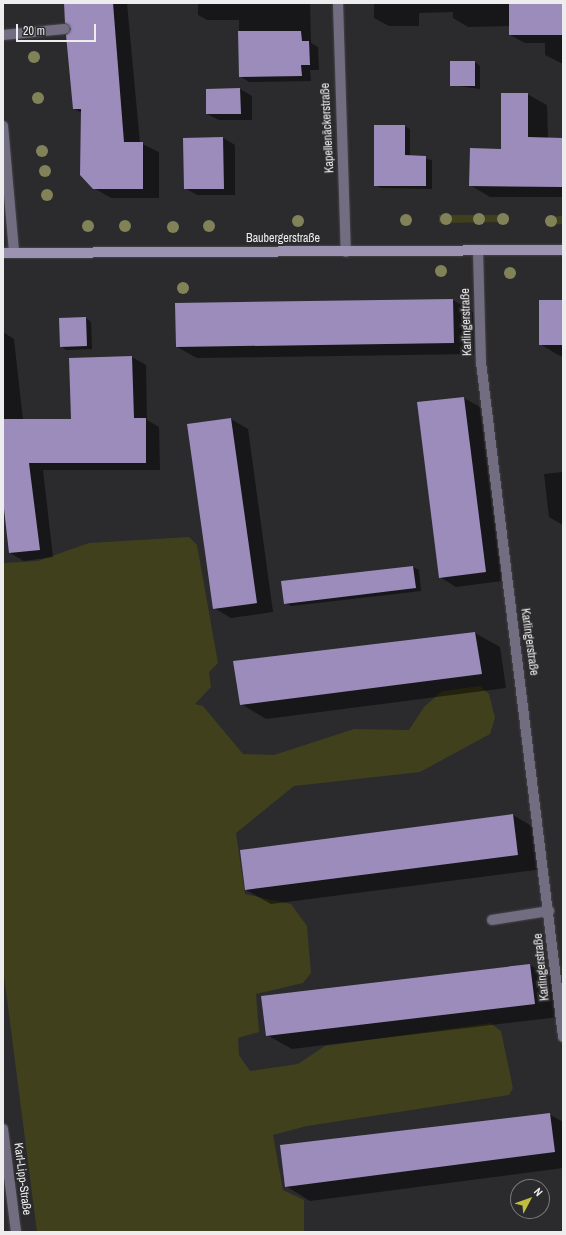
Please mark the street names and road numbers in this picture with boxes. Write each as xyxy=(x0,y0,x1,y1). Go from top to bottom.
street label: Kapellenäckerstraße xyxy=(318,83,338,173)
street label: Baubergerstraße xyxy=(246,232,320,246)
street label: Karlingerstraße xyxy=(459,288,475,356)
street label: Karlingerstraße xyxy=(517,607,541,677)
street label: Karlingerstraße xyxy=(531,933,553,1001)
street label: Karl-Lipp-Straße xyxy=(10,1142,34,1216)

